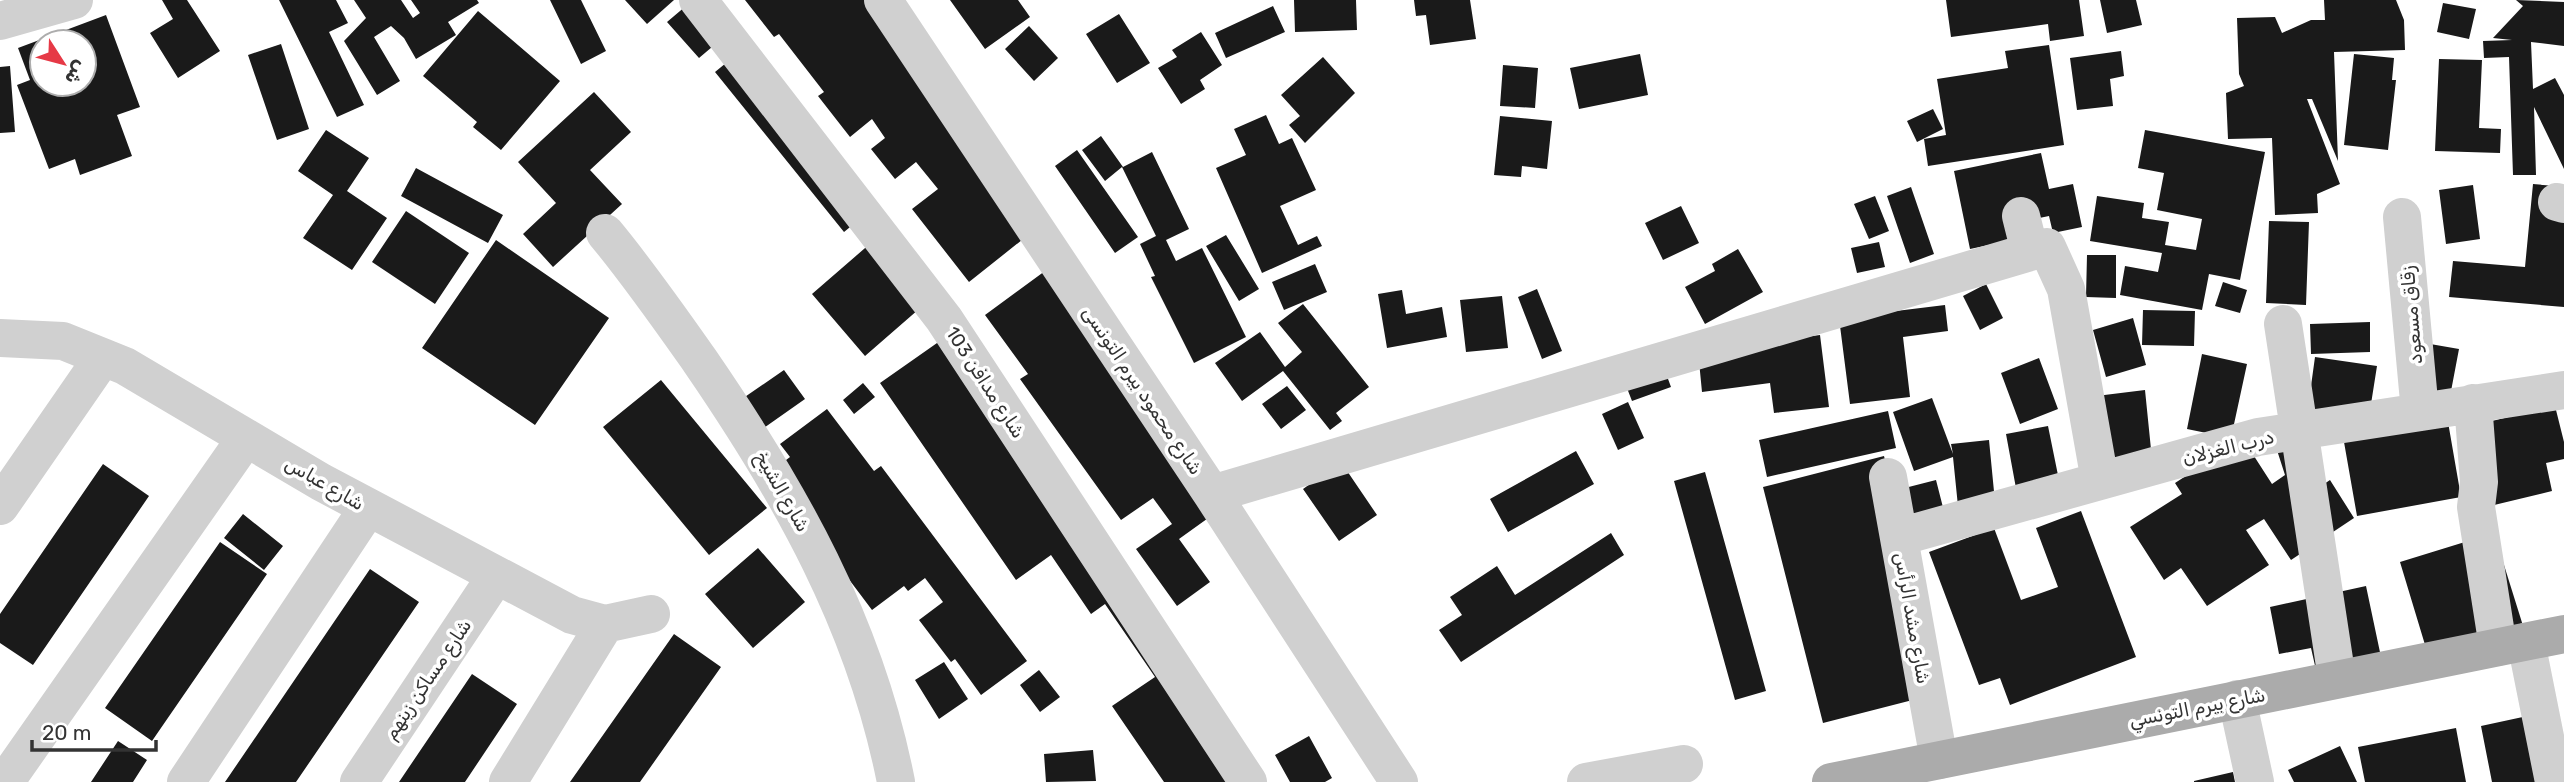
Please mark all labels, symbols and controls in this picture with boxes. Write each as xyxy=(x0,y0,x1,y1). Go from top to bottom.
north arrow xyxy=(28,28,98,98)
text: ش xyxy=(60,56,93,89)
street label: زقاق مسعود xyxy=(2396,265,2427,365)
street label: شارع محمود بيرم التونسى xyxy=(1076,302,1208,480)
street label: شارع مدافن 103 xyxy=(939,322,1030,443)
street label: درب الغزلان xyxy=(2180,425,2276,470)
street label: شارع الشيخ xyxy=(748,447,815,537)
street label: شارع عباس xyxy=(280,452,368,517)
street label: شارع مشد الرأس xyxy=(1888,551,1935,686)
street label: شارع مساكن زينهم xyxy=(379,615,478,745)
street label: شارع بيرم التونسي xyxy=(2127,683,2268,735)
scale bar xyxy=(32,708,156,752)
text: 20 m xyxy=(42,720,91,745)

